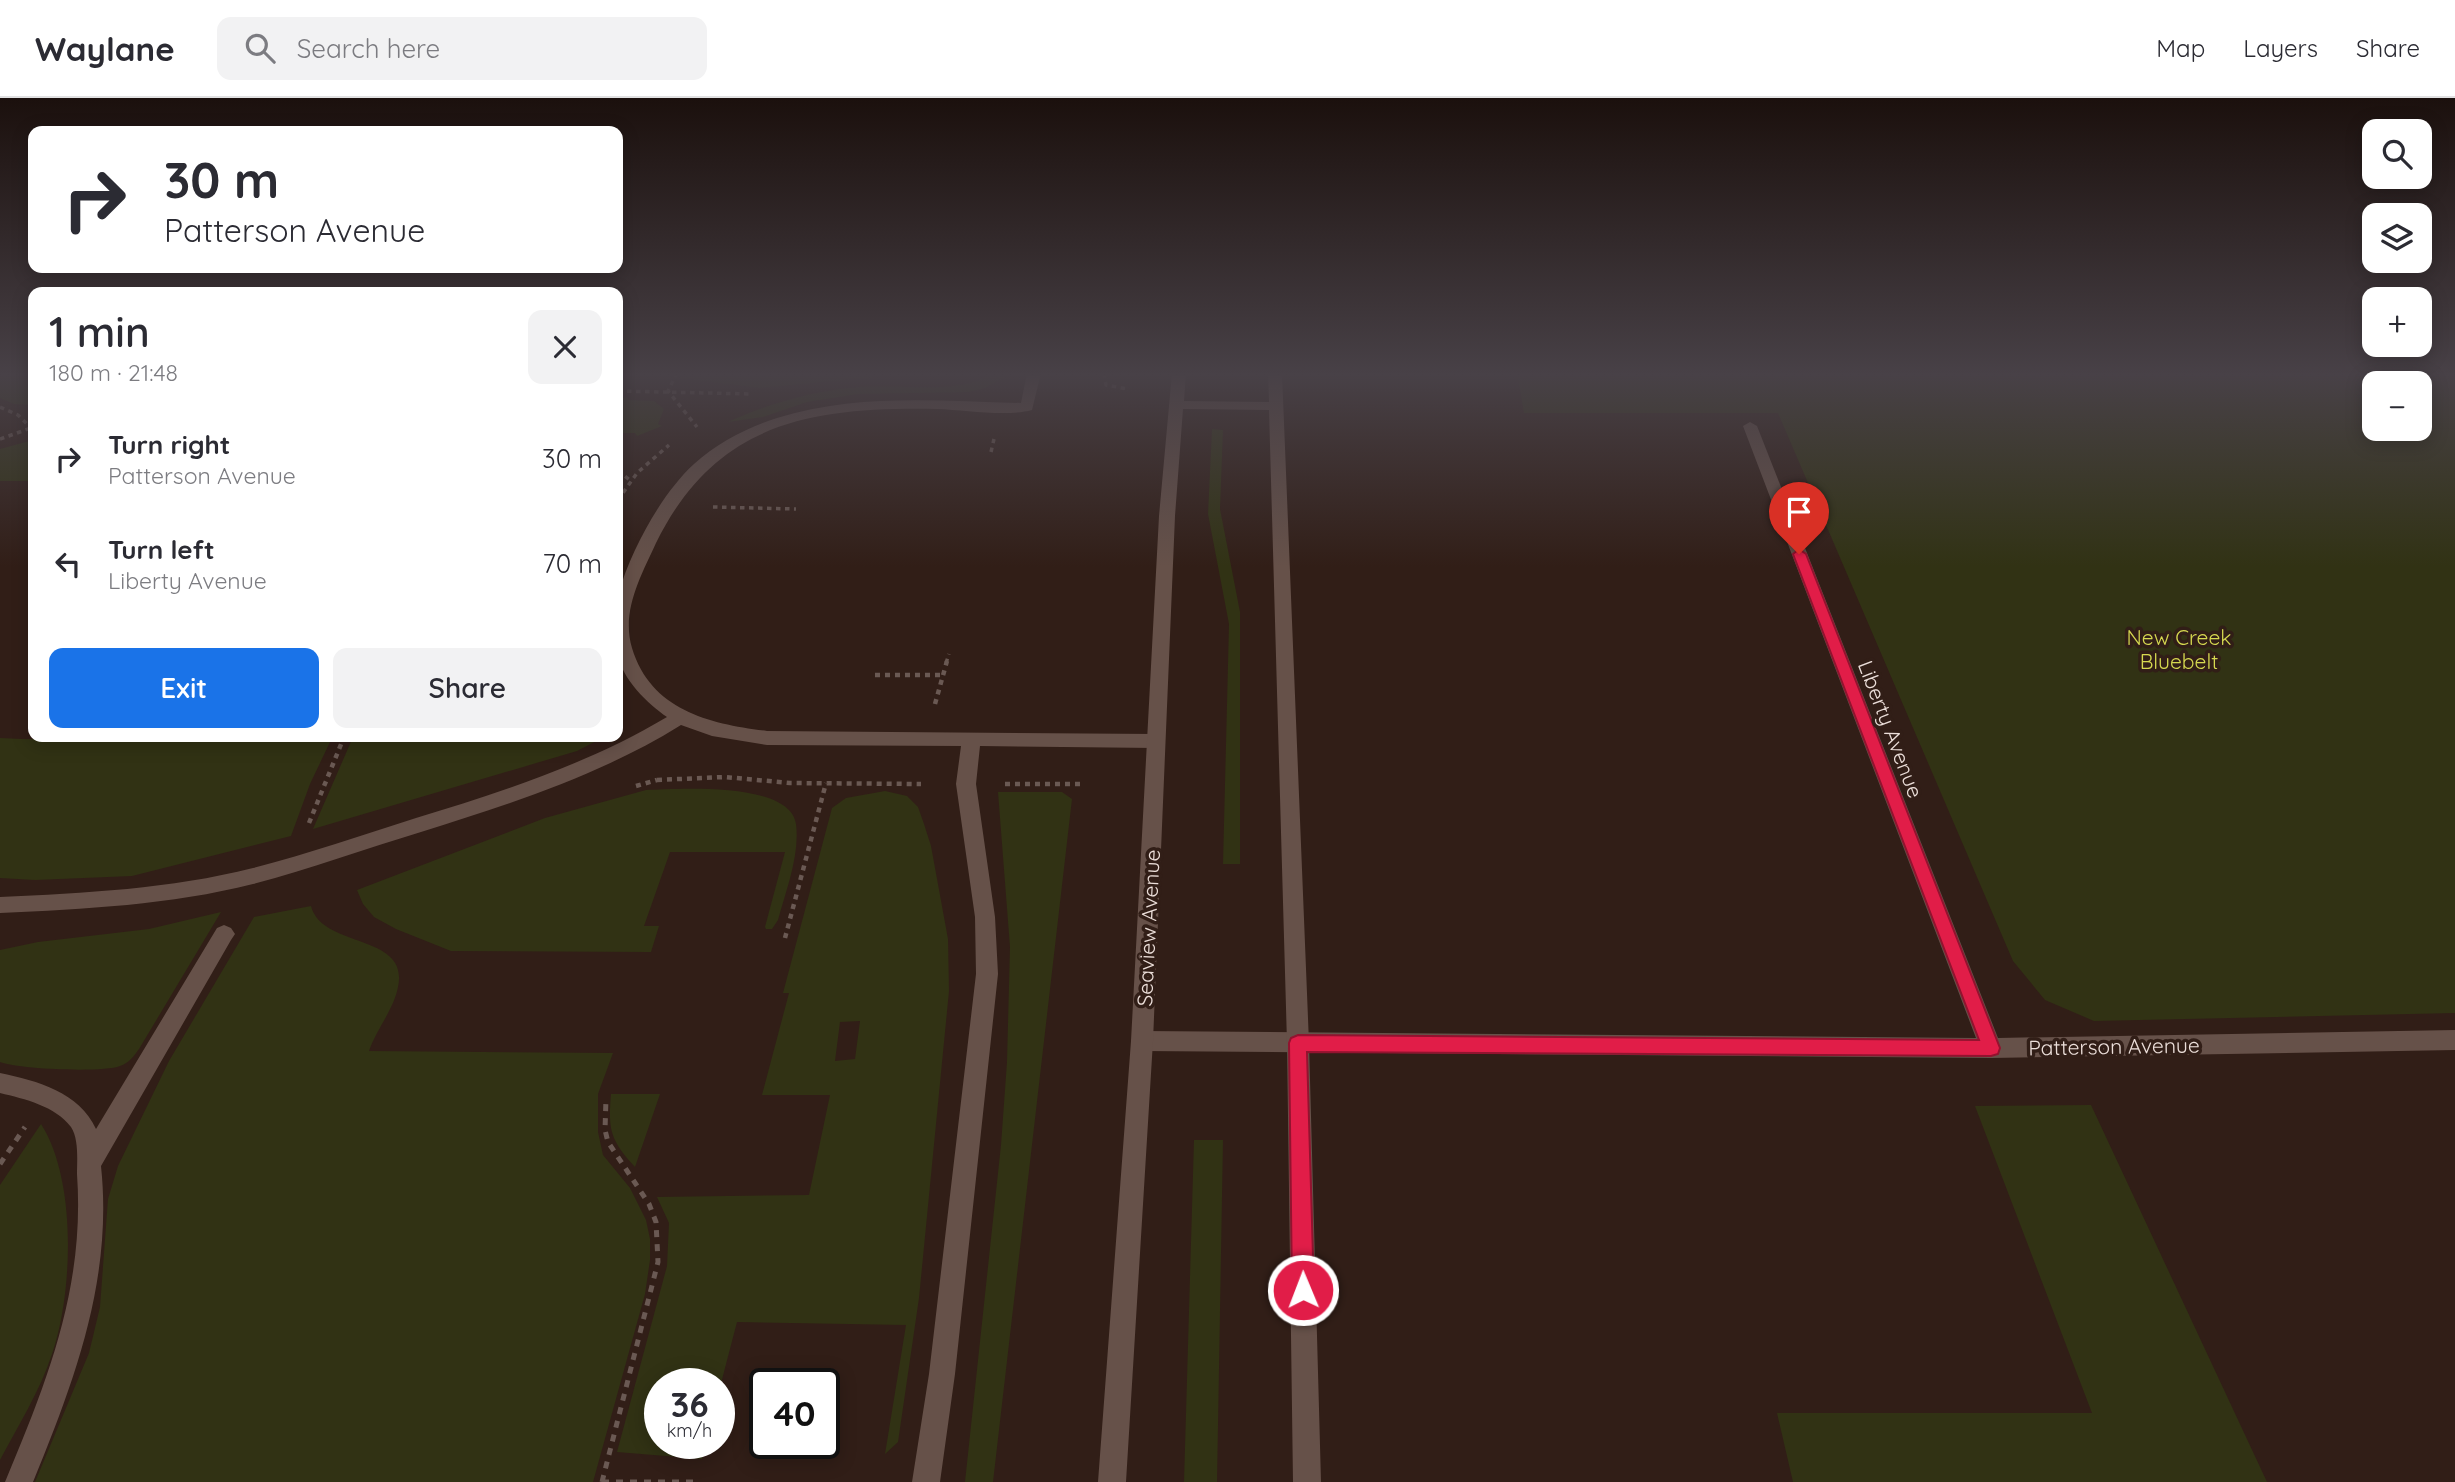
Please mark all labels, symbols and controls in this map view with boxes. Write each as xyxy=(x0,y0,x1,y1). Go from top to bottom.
search box xyxy=(217,17,707,80)
text: Waylane xyxy=(35,28,175,69)
icon: search xyxy=(241,29,279,67)
text: Search here xyxy=(297,32,440,65)
text: Map xyxy=(2156,33,2205,63)
text: Layers xyxy=(2243,33,2318,63)
text: Share xyxy=(2356,33,2420,63)
map controls xyxy=(2362,119,2432,441)
button: search xyxy=(2362,119,2432,189)
text: 30 m xyxy=(164,149,279,210)
icon: right xyxy=(49,154,140,245)
button: layers xyxy=(2362,203,2432,273)
text: Patterson Avenue xyxy=(164,210,425,250)
button: + xyxy=(2362,287,2432,357)
text: 1 min xyxy=(49,305,150,358)
button: close xyxy=(528,310,602,384)
text: 180 m · 21:48 xyxy=(49,358,178,387)
button: − xyxy=(2362,371,2432,441)
text: Turn right xyxy=(108,428,230,461)
icon: right xyxy=(49,440,87,478)
text: 30 m xyxy=(542,442,602,475)
text: Patterson Avenue xyxy=(108,461,296,490)
pin xyxy=(1769,482,1829,554)
icon: arrive xyxy=(1780,493,1818,531)
text: Turn left xyxy=(108,533,215,566)
icon: left xyxy=(49,545,87,583)
text: 70 m xyxy=(542,547,602,580)
text: Liberty Avenue xyxy=(108,566,267,595)
park label: New Creek Bluebelt xyxy=(2127,624,2231,674)
button: Exit xyxy=(49,648,319,728)
button: Share xyxy=(333,648,602,728)
street label: Liberty Avenue xyxy=(1853,657,1929,801)
street label: Seaview Avenue xyxy=(1131,849,1165,1007)
street label: Patterson Avenue xyxy=(2028,1032,2200,1060)
position arrow xyxy=(1266,1253,1340,1327)
speed limit sign: 40 xyxy=(749,1368,840,1459)
text: 36 xyxy=(670,1382,709,1426)
text: km/h xyxy=(667,1419,712,1442)

